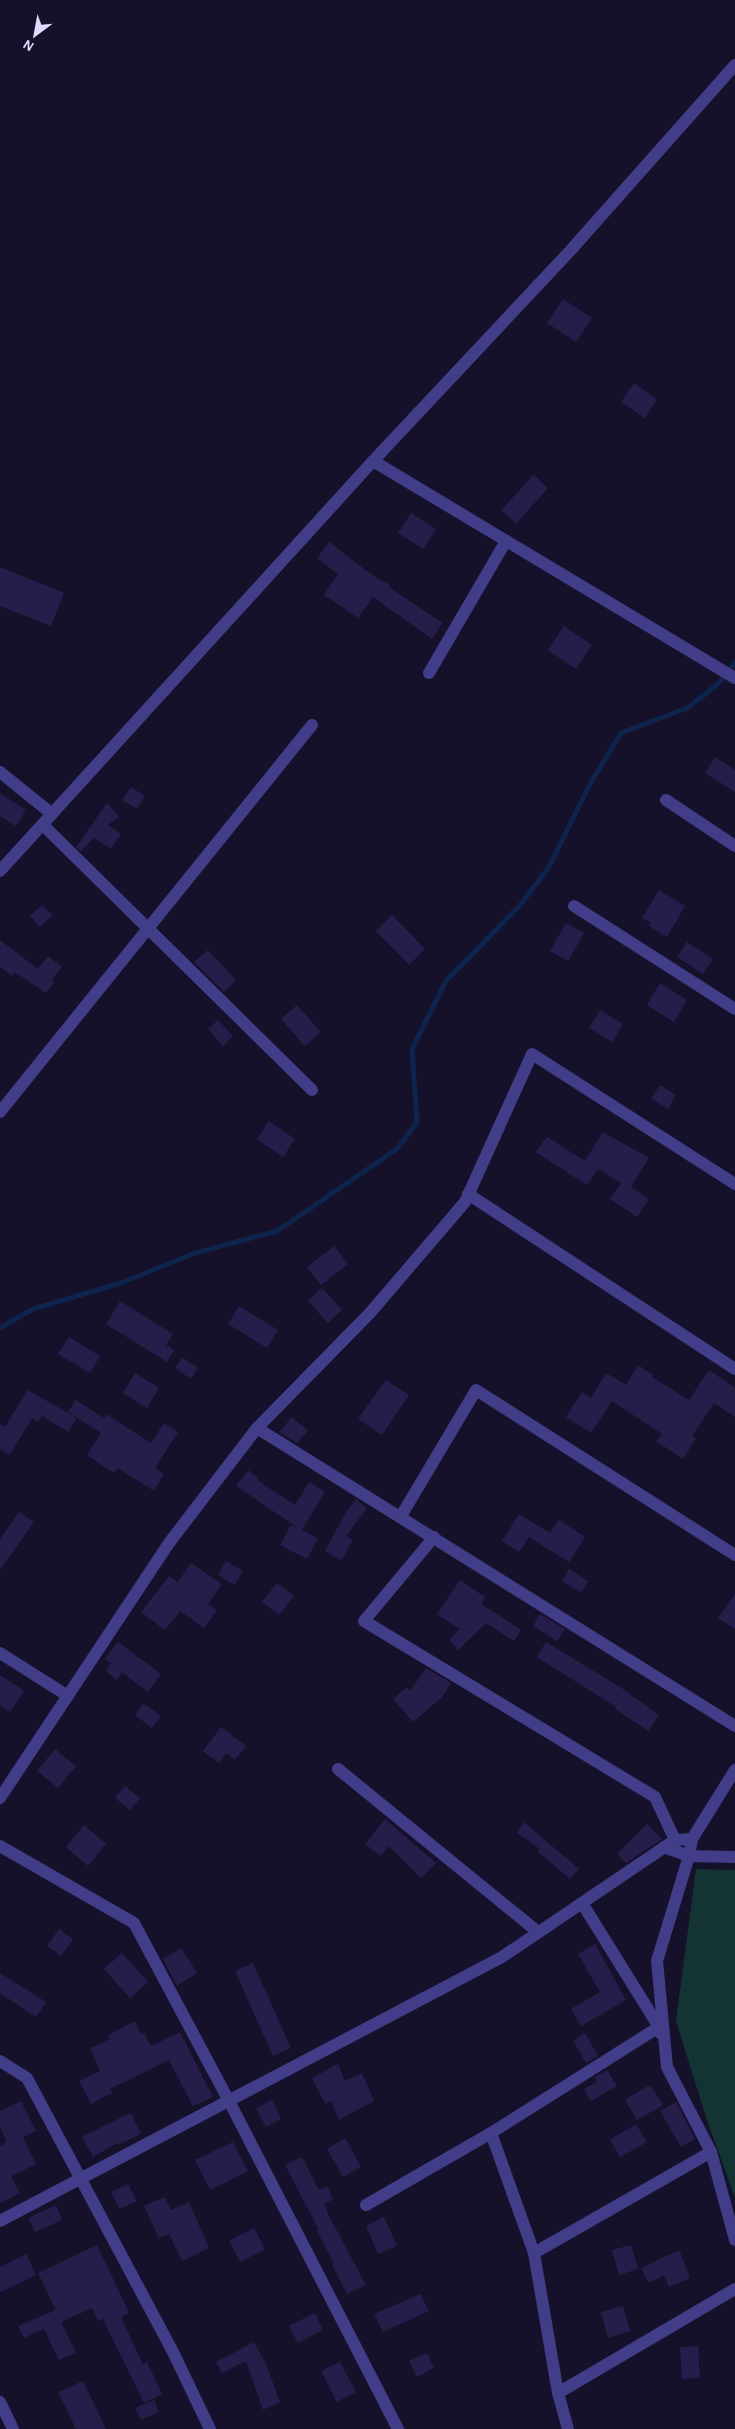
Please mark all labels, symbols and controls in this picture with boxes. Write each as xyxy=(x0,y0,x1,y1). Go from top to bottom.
north arrow xyxy=(10,10,60,60)
text: N xyxy=(21,37,36,54)

